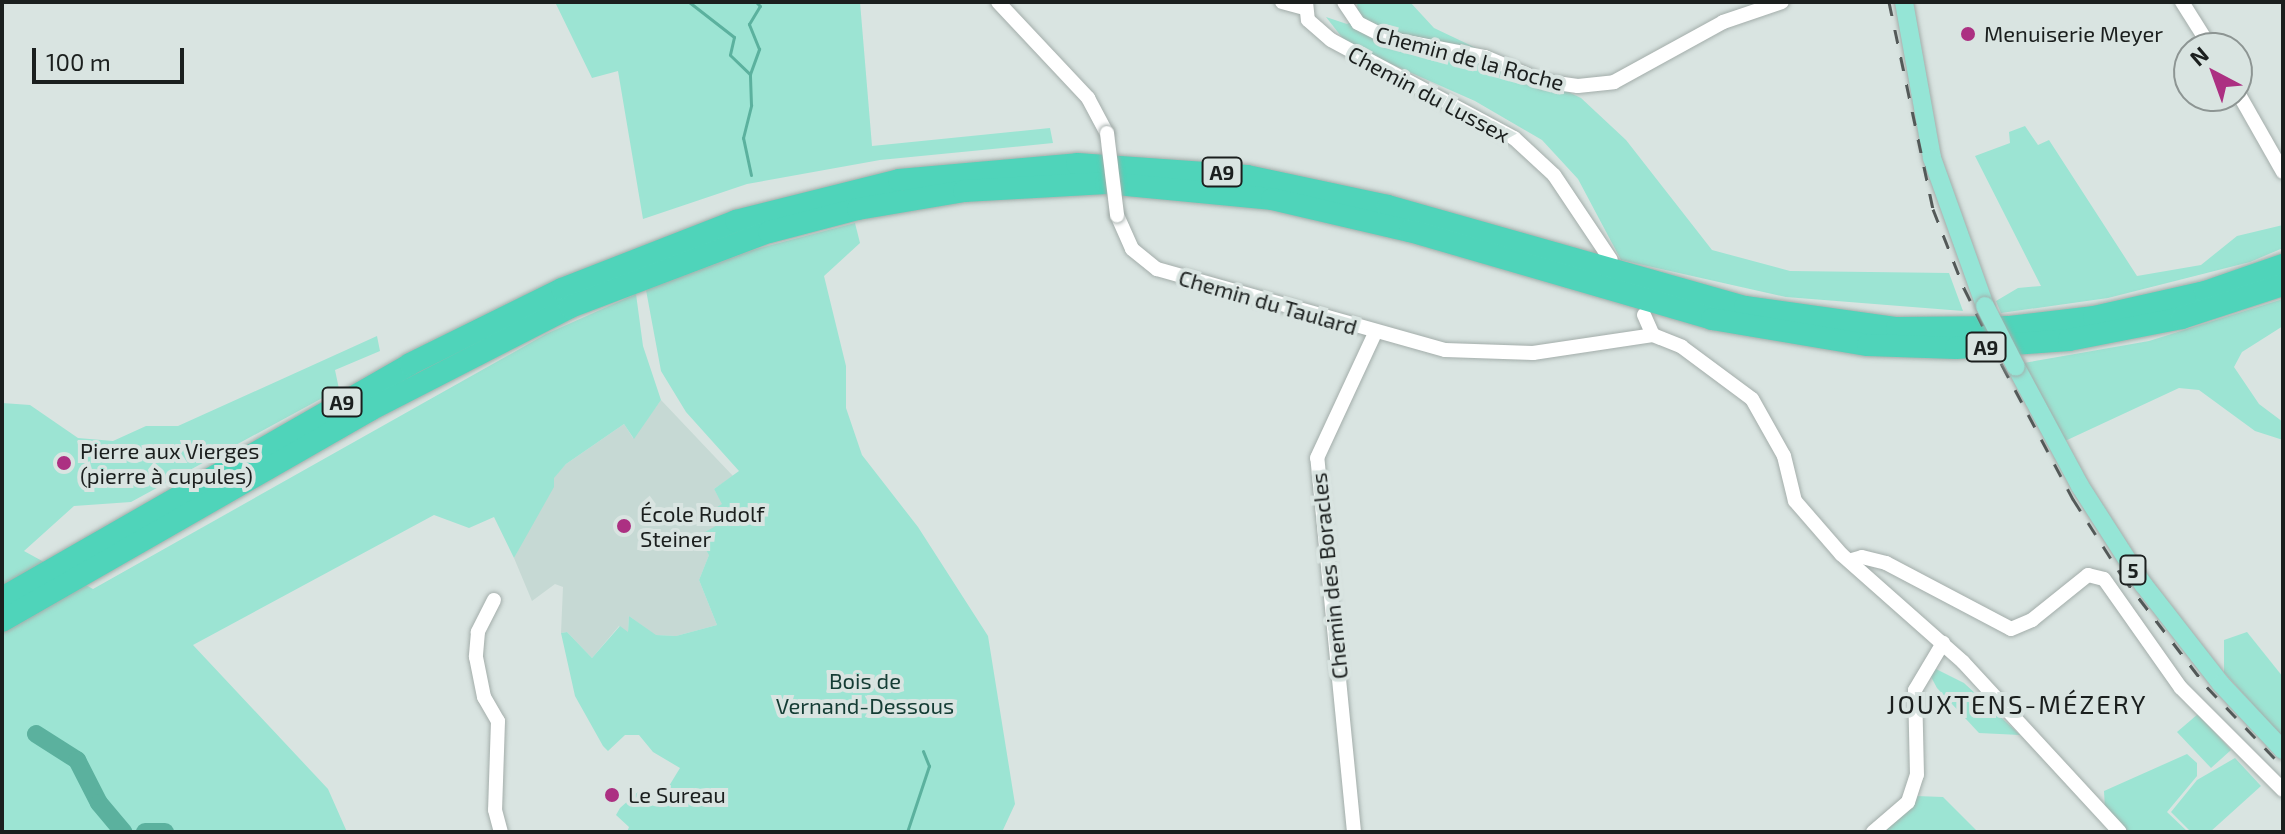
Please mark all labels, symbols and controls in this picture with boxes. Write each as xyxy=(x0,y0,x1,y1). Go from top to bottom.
street label: Chemin de la Roche xyxy=(1373,20,1567,96)
place label: Menuiserie Meyer xyxy=(1984,21,2163,47)
marker: Menuiserie Meyer xyxy=(1959,25,1977,43)
scale bar xyxy=(36,32,188,82)
north arrow xyxy=(2173,32,2253,112)
street label: Chemin du Lussex xyxy=(1344,40,1514,148)
text: N xyxy=(2184,40,2213,70)
text: 100 m xyxy=(46,47,111,76)
road number: A9 xyxy=(1200,156,1244,188)
street label: Chemin du Taulard xyxy=(1176,264,1360,340)
road number: A9 xyxy=(1964,331,2008,363)
road number: A9 xyxy=(320,386,364,418)
place label: Pierre aux Vierges (pierre à cupules) xyxy=(80,437,260,488)
marker: Pierre aux Vierges (pierre à cupules) xyxy=(55,454,73,472)
street label: Chemin des Boracles xyxy=(1305,472,1353,680)
place label: École Rudolf Steiner xyxy=(640,500,765,552)
marker: École Rudolf Steiner xyxy=(615,517,633,535)
road number: 5 xyxy=(2119,554,2147,586)
park label: Bois de Vernand-Dessous xyxy=(776,667,954,718)
district label: JOUXTENS-MÉZERY xyxy=(1887,688,2147,720)
place label: Le Sureau xyxy=(628,782,726,808)
marker: Le Sureau xyxy=(603,786,621,804)

